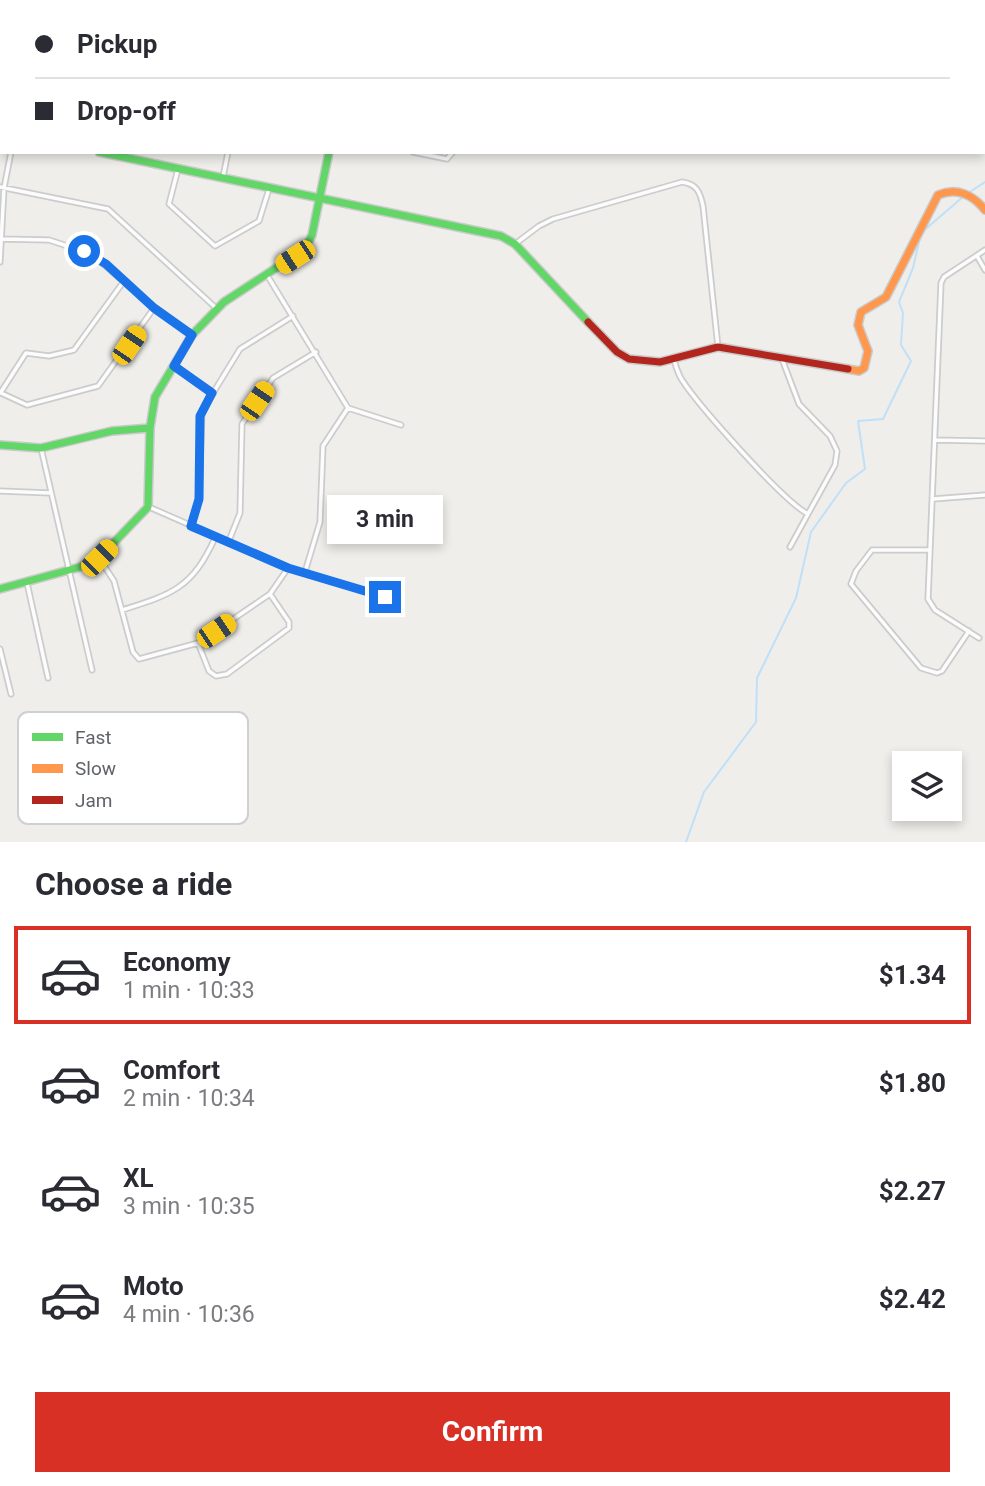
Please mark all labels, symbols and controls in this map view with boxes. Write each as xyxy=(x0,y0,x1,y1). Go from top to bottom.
text: Pickup xyxy=(77,29,157,59)
text: Drop-off xyxy=(77,96,176,126)
route start xyxy=(68,235,100,267)
car xyxy=(272,237,319,277)
car xyxy=(109,322,150,368)
car xyxy=(237,378,278,424)
callout: 3 min xyxy=(327,496,443,544)
text: 3 min xyxy=(356,506,414,533)
car xyxy=(77,536,122,580)
route end xyxy=(369,581,401,613)
car xyxy=(193,611,240,651)
legend xyxy=(18,712,248,824)
text: Fast xyxy=(75,726,112,749)
map controls xyxy=(892,751,962,821)
button: layers xyxy=(892,751,962,821)
text: Slow xyxy=(75,757,116,780)
text: Jam xyxy=(75,789,112,812)
text: Choose a ride xyxy=(35,865,232,903)
icon: car xyxy=(39,944,102,1007)
text: Economy xyxy=(123,947,230,977)
text: $1.34 xyxy=(879,960,946,990)
text: 1 min · 10:33 xyxy=(123,977,255,1004)
icon: car xyxy=(39,1052,102,1115)
text: Comfort xyxy=(123,1055,220,1085)
text: $1.80 xyxy=(879,1068,946,1098)
text: 2 min · 10:34 xyxy=(123,1085,255,1112)
icon: car xyxy=(39,1160,102,1223)
text: XL xyxy=(123,1163,154,1193)
text: $2.27 xyxy=(879,1176,946,1206)
text: 3 min · 10:35 xyxy=(123,1193,255,1220)
icon: car xyxy=(39,1268,102,1331)
text: Moto xyxy=(123,1271,184,1301)
text: $2.42 xyxy=(879,1284,946,1314)
text: 4 min · 10:36 xyxy=(123,1301,255,1328)
button: Confirm xyxy=(35,1392,950,1472)

